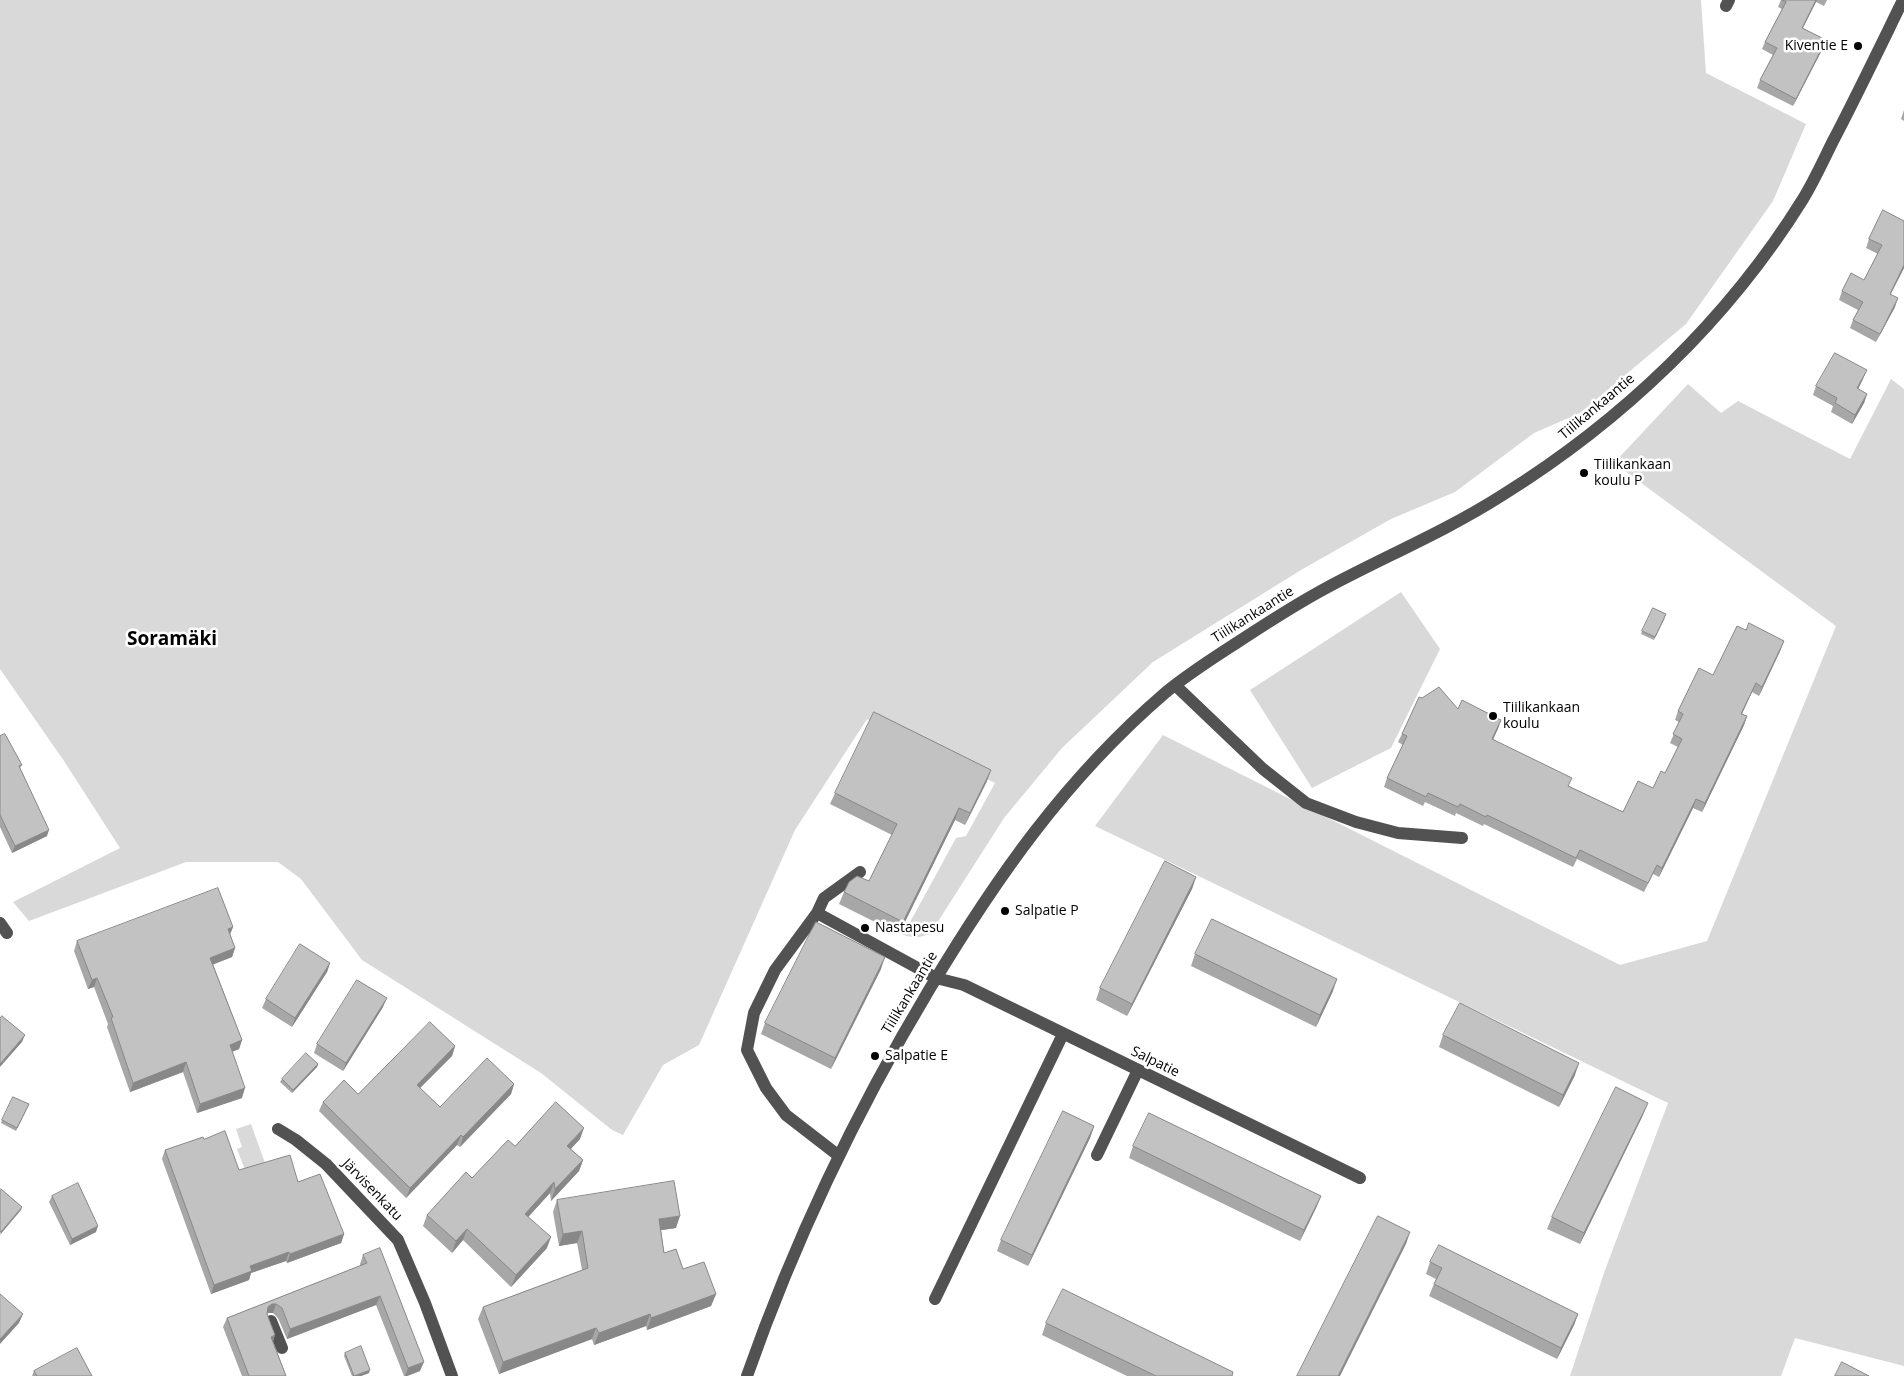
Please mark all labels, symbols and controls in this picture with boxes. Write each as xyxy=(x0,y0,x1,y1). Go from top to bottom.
place label: Kiventie E xyxy=(1785,38,1848,54)
marker: Kiventie E xyxy=(1852,40,1864,52)
street label: Tiilikankaantie xyxy=(1556,371,1638,443)
place label: Tiilikankaan koulu P xyxy=(1594,457,1671,490)
marker: Tiilikankaan koulu P xyxy=(1578,467,1590,479)
street label: Tiilikankaantie xyxy=(1209,583,1297,647)
district label: Soramäki xyxy=(127,629,217,651)
place label: Tiilikankaan koulu xyxy=(1503,700,1580,732)
marker: Tiilikankaan koulu xyxy=(1487,710,1499,722)
place label: Salpatie P xyxy=(1015,903,1079,919)
marker: Salpatie P xyxy=(999,905,1011,917)
place label: Nastapesu xyxy=(875,920,944,936)
marker: Nastapesu xyxy=(859,922,871,934)
street label: Tiilikankaantie xyxy=(879,949,941,1037)
street label: Salpatie xyxy=(1128,1043,1182,1081)
place label: Salpatie E xyxy=(885,1048,948,1064)
marker: Salpatie E xyxy=(869,1050,881,1062)
street label: Järvisenkatu xyxy=(338,1156,406,1224)

